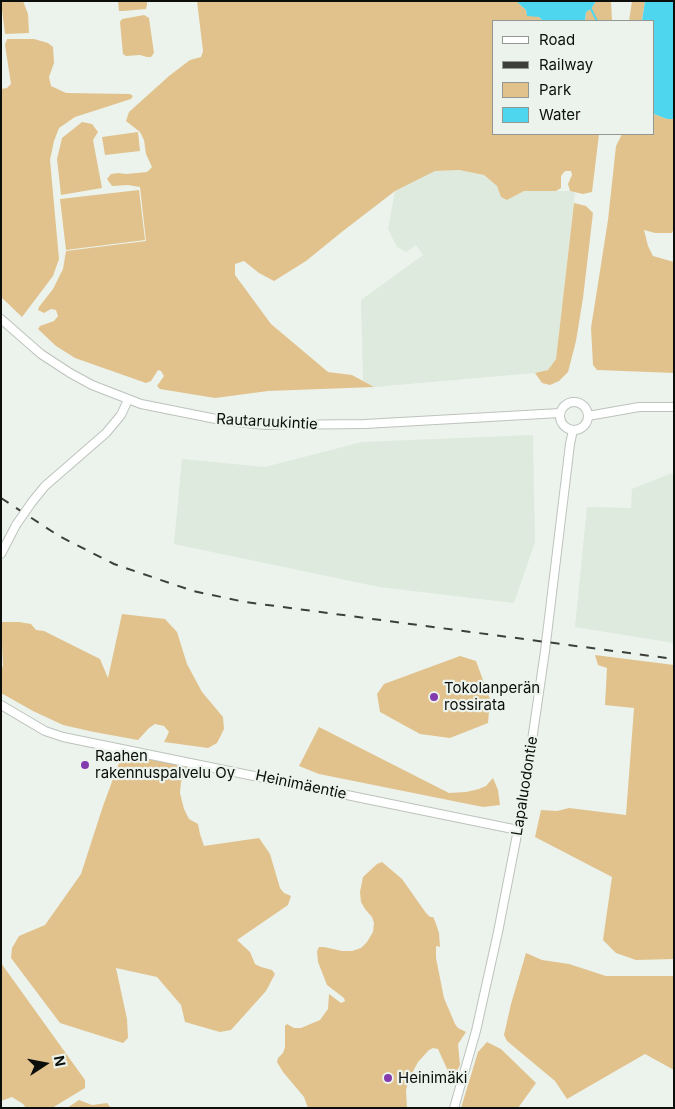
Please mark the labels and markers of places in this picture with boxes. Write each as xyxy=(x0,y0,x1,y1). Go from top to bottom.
place label: Tokolanperän rossirata xyxy=(444,679,540,714)
marker: Tokolanperän rossirata xyxy=(428,691,440,703)
place label: Raahen rakennuspalvelu Oy xyxy=(95,747,235,782)
marker: Raahen rakennuspalvelu Oy xyxy=(79,759,91,771)
place label: Heinimäki xyxy=(398,1069,467,1087)
marker: Heinimäki xyxy=(382,1072,394,1084)

